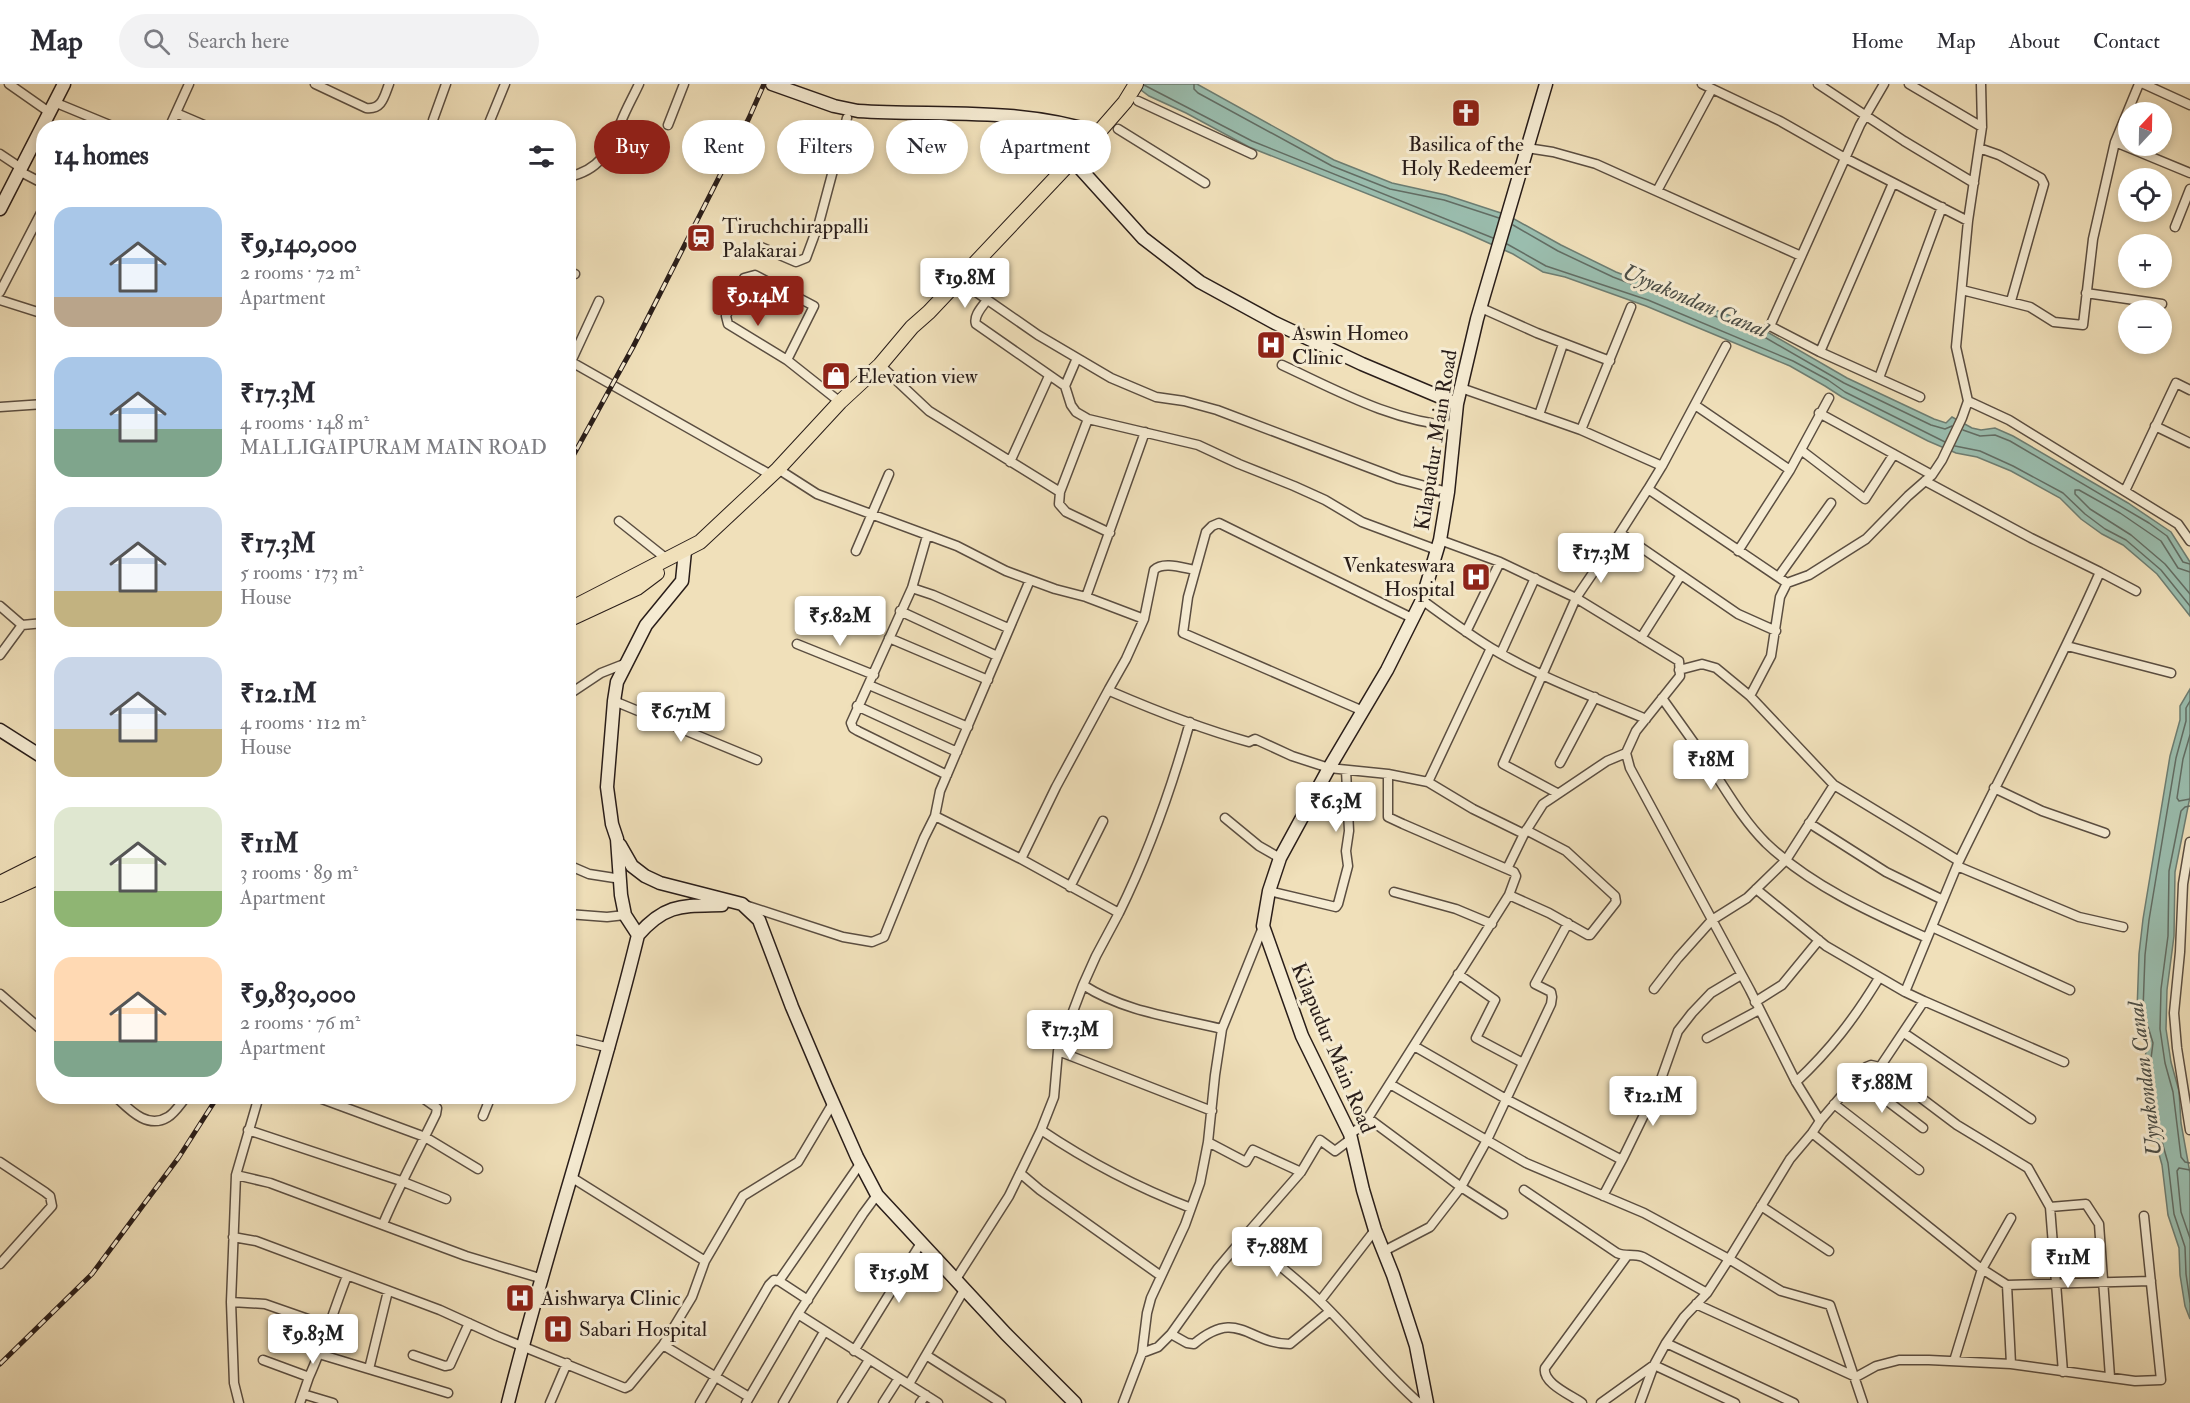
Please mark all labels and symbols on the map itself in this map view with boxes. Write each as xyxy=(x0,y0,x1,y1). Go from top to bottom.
church icon: Basilica of the Holy Redeemer xyxy=(1450,97,1482,129)
north arrow xyxy=(2118,102,2172,156)
place label: Basilica of the Holy Redeemer xyxy=(1401,131,1531,182)
place label: Tiruchchirappalli Palakarai xyxy=(722,213,869,264)
station icon: Tiruchchirappalli Palakarai xyxy=(685,222,717,254)
pin: ₹19.8M xyxy=(916,258,1014,309)
water label: Uyyakondan Canal xyxy=(1618,258,1774,345)
pin: ₹9.14M xyxy=(709,276,807,327)
place label: Aswin Homeo Clinic xyxy=(1291,320,1408,371)
hospital icon: Aswin Homeo Clinic xyxy=(1255,329,1287,361)
street label: Kilapudur Main Road xyxy=(1408,347,1464,532)
shop icon: Elevation view xyxy=(820,360,852,392)
place label: Elevation view xyxy=(857,363,979,390)
pin: ₹17.3M xyxy=(1552,533,1650,584)
place label: Venkateswara Hospital xyxy=(1343,552,1456,603)
hospital icon: Venkateswara Hospital xyxy=(1460,561,1492,593)
pin: ₹5.82M xyxy=(791,596,889,647)
pin: ₹6.71M xyxy=(632,692,730,743)
pin: ₹18M xyxy=(1675,740,1747,791)
pin: ₹6.3M xyxy=(1294,782,1378,833)
street label: Kilapudur Main Road xyxy=(1285,959,1381,1138)
water label: Uyyakondan Canal xyxy=(2121,998,2168,1158)
pin: ₹17.3M xyxy=(1021,1010,1119,1061)
pin: ₹5.88M xyxy=(1833,1063,1931,1114)
pin: ₹12.1M xyxy=(1604,1076,1702,1127)
pin: ₹7.88M xyxy=(1228,1227,1326,1278)
pin: ₹11M xyxy=(2032,1238,2104,1289)
pin: ₹15.9M xyxy=(850,1253,948,1304)
hospital icon: Aishwarya Clinic xyxy=(504,1282,536,1314)
place label: Aishwarya Clinic xyxy=(540,1285,681,1312)
hospital icon: Sabari Hospital xyxy=(542,1313,574,1345)
pin: ₹9.83M xyxy=(264,1314,362,1365)
place label: Sabari Hospital xyxy=(579,1316,708,1343)

